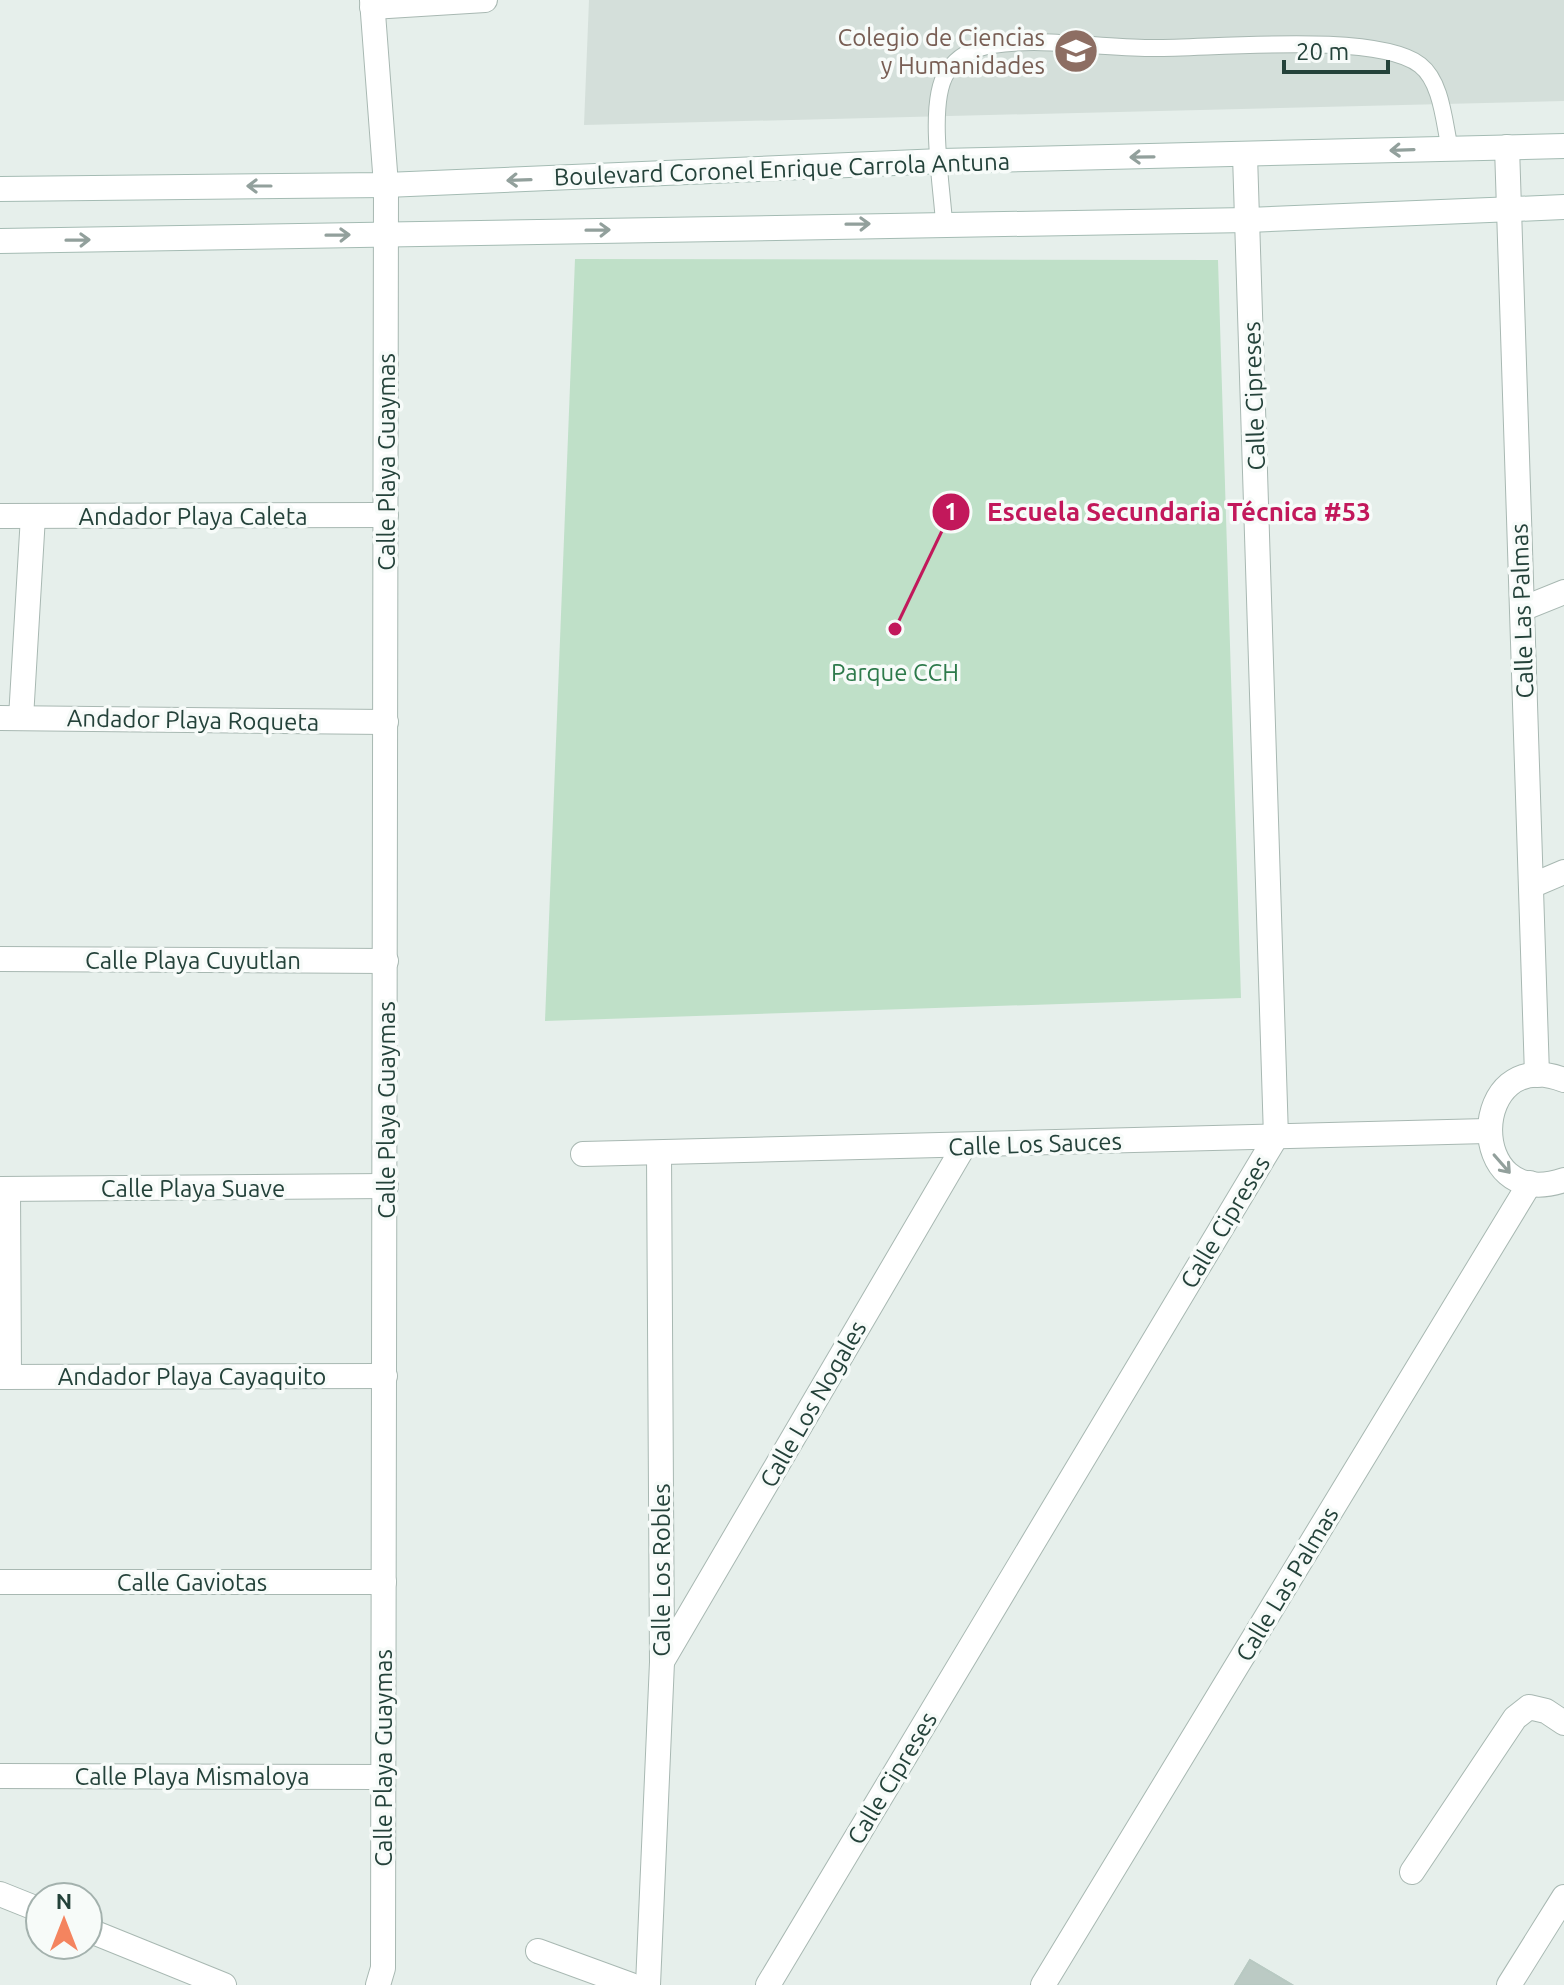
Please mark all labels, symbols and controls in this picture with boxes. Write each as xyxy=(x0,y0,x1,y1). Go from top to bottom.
place label: Colegio de Ciencias y Humanidades xyxy=(838,24,1045,79)
scale bar xyxy=(1284,24,1388,74)
school or university icon: Colegio de Ciencias y Humanidades xyxy=(1052,27,1100,75)
text: 20 m xyxy=(1296,38,1349,65)
one-way arrow xyxy=(1389,143,1416,158)
street label: Boulevard Coronel Enrique Carrola Antuna xyxy=(554,148,1010,190)
one-way arrow xyxy=(1129,150,1156,165)
one-way arrow xyxy=(506,172,533,187)
one-way arrow xyxy=(246,179,273,194)
one-way arrow xyxy=(844,217,871,232)
one-way arrow xyxy=(584,222,611,237)
one-way arrow xyxy=(324,227,351,243)
one-way arrow xyxy=(64,232,91,248)
street label: Calle Cipreses xyxy=(1238,321,1270,471)
street label: Calle Playa Guaymas xyxy=(373,353,400,571)
callout: Escuela Secundaria Técnica #53 xyxy=(931,487,1387,537)
text: Escuela Secundaria Técnica #53 xyxy=(987,497,1371,526)
text: 1 xyxy=(944,498,958,525)
street label: Andador Playa Caleta xyxy=(78,503,308,530)
street label: Calle Las Palmas xyxy=(1505,523,1539,699)
park label: Parque CCH xyxy=(831,659,959,686)
street label: Andador Playa Roqueta xyxy=(67,704,319,736)
street label: Calle Playa Cuyutlan xyxy=(85,947,301,974)
street label: Calle Playa Guaymas xyxy=(373,1001,400,1219)
street label: Calle Los Sauces xyxy=(948,1127,1122,1161)
street label: Calle Cipreses xyxy=(1175,1151,1275,1293)
one-way arrow xyxy=(1493,1153,1511,1173)
street label: Calle Playa Suave xyxy=(101,1175,285,1202)
street label: Calle Los Nogales xyxy=(754,1316,872,1492)
street label: Andador Playa Cayaquito xyxy=(58,1363,326,1390)
street label: Calle Los Robles xyxy=(648,1483,675,1657)
street label: Calle Las Palmas xyxy=(1230,1502,1344,1666)
street label: Calle Gaviotas xyxy=(117,1569,267,1596)
street label: Calle Playa Guaymas xyxy=(370,1649,397,1867)
street label: Calle Cipreses xyxy=(842,1707,942,1849)
street label: Calle Playa Mismaloya xyxy=(74,1763,310,1790)
north arrow xyxy=(24,1881,104,1961)
text: N xyxy=(56,1888,72,1913)

